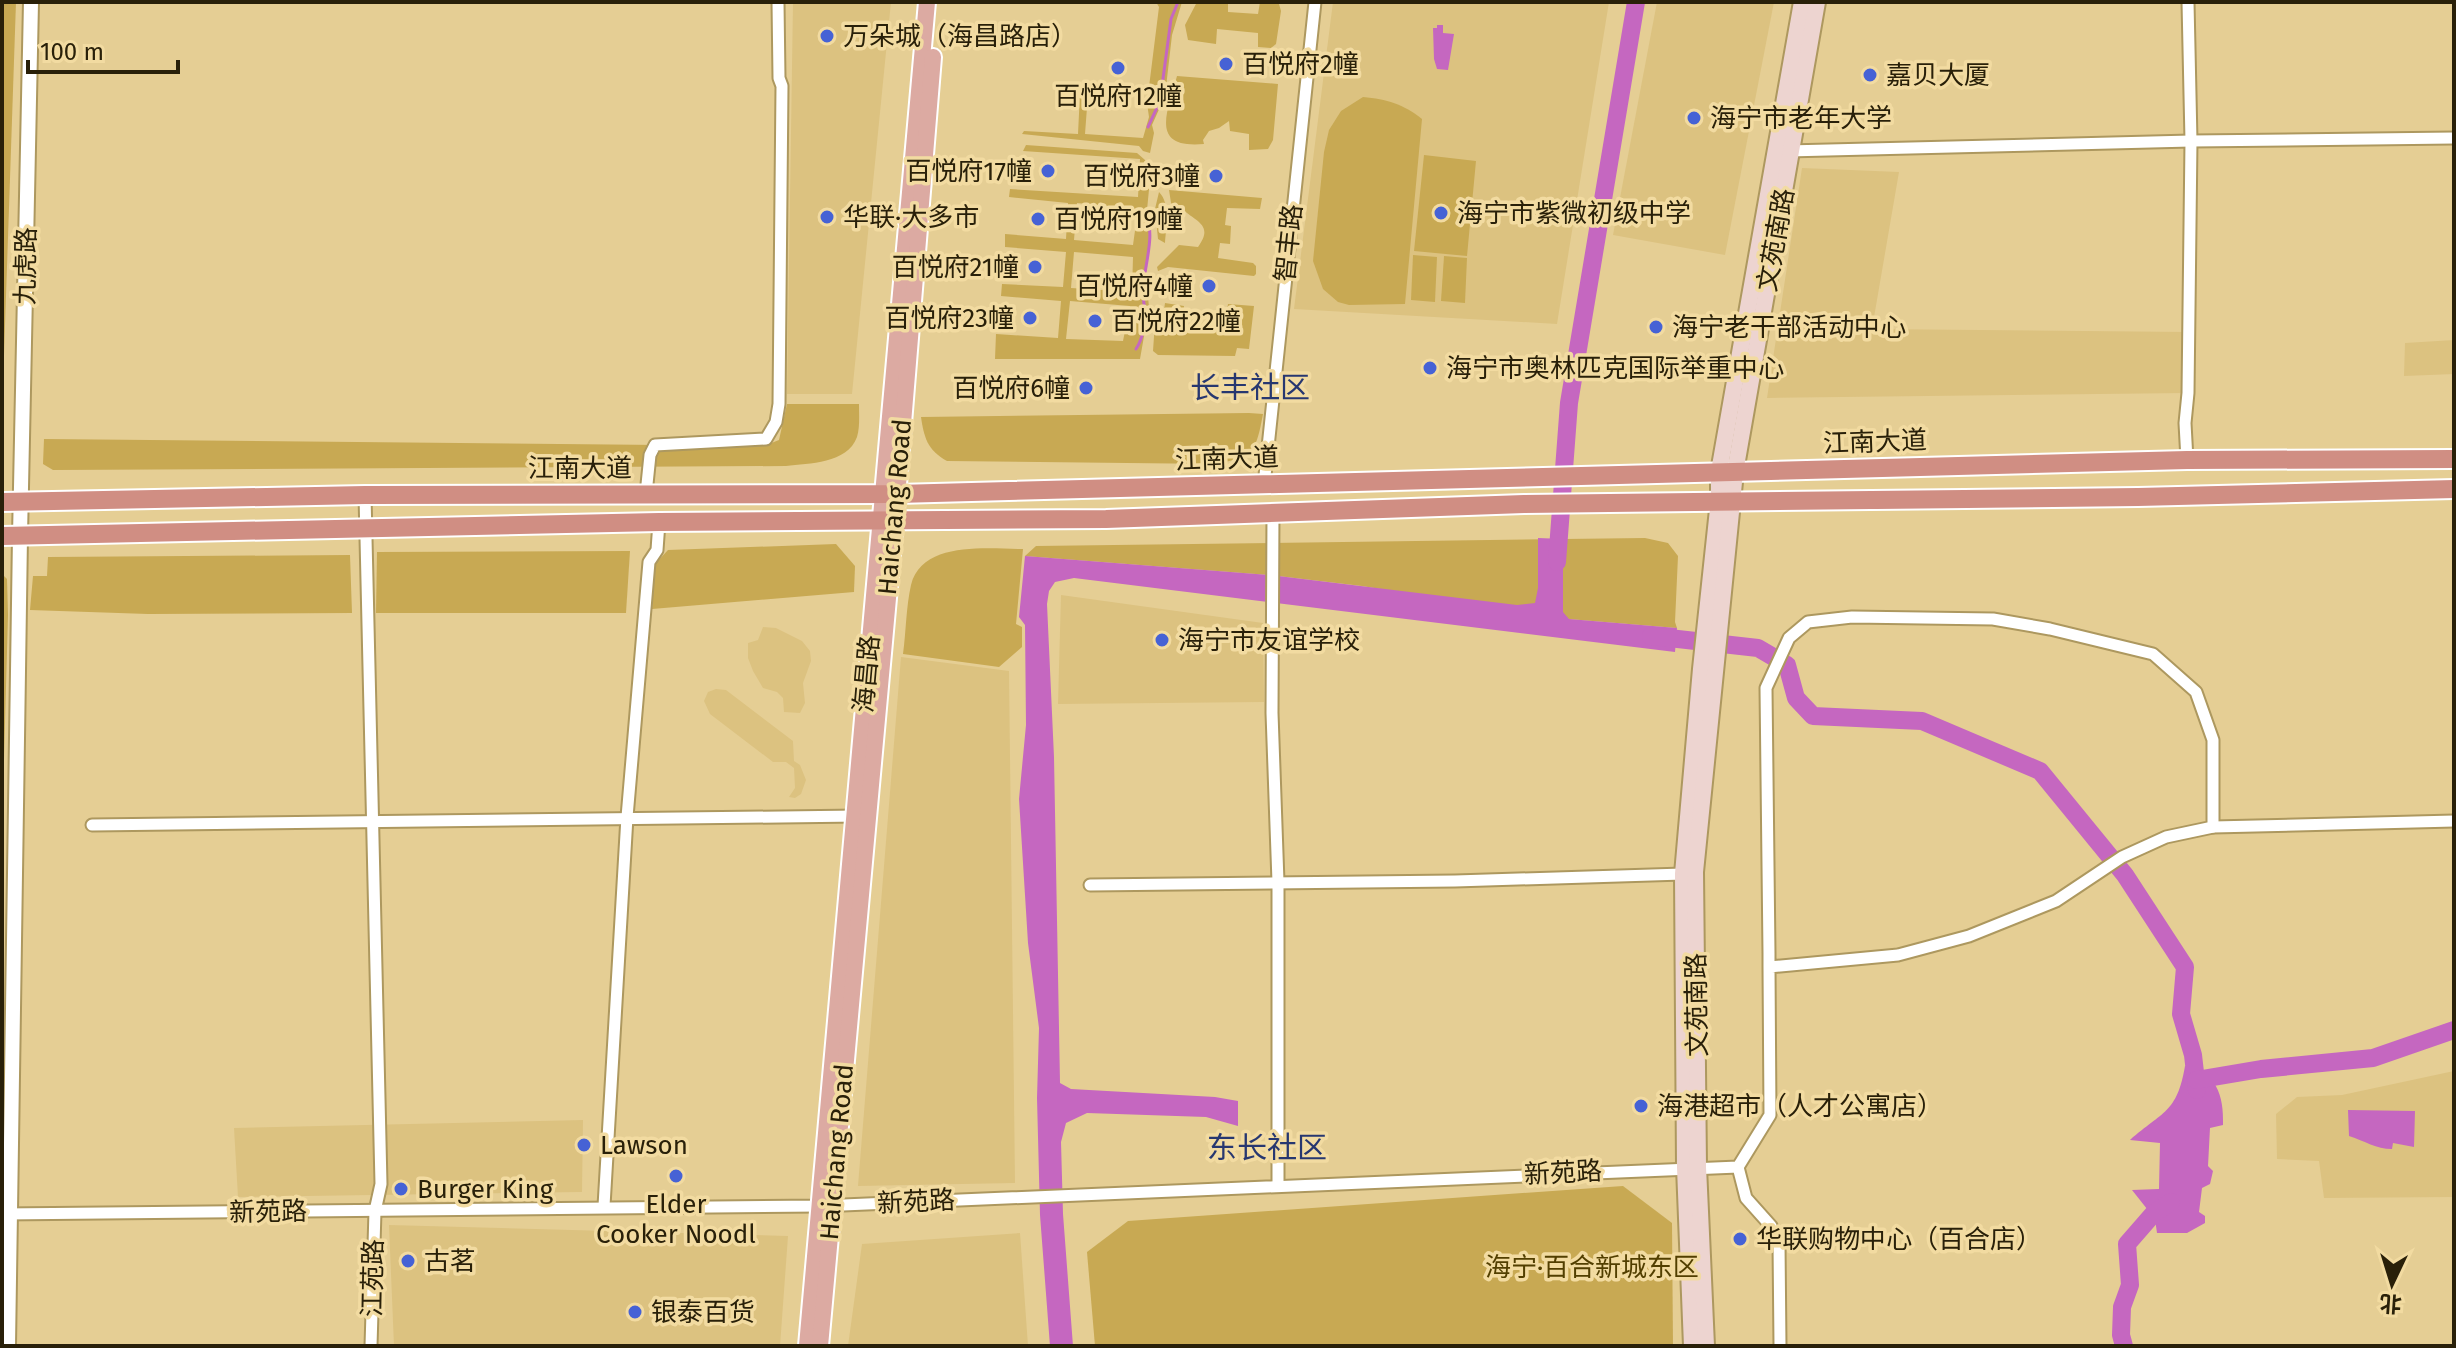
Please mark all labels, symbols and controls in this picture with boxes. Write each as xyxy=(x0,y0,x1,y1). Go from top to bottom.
place label: 万朵城（海昌路店） xyxy=(843,21,1077,52)
scale bar xyxy=(28,24,178,74)
marker: 万朵城（海昌路店） xyxy=(818,27,836,45)
text: 100 m xyxy=(40,38,104,66)
place label: 百悦府2幢 xyxy=(1242,49,1359,80)
marker: 百悦府2幢 xyxy=(1217,55,1235,73)
marker: 百悦府12幢 xyxy=(1109,59,1127,77)
place label: 嘉贝大厦 xyxy=(1886,60,1990,91)
marker: 嘉贝大厦 xyxy=(1861,66,1879,84)
place label: 百悦府12幢 xyxy=(1054,81,1182,112)
place label: 海宁市老年大学 xyxy=(1710,103,1892,134)
marker: 海宁市老年大学 xyxy=(1685,109,1703,127)
place label: 百悦府17幢 xyxy=(905,156,1032,187)
place label: 百悦府3幢 xyxy=(1083,161,1200,192)
marker: 百悦府17幢 xyxy=(1039,162,1057,180)
marker: 百悦府3幢 xyxy=(1207,167,1225,185)
street label: 文苑南路 xyxy=(1752,186,1800,294)
place label: 海宁市紫微初级中学 xyxy=(1457,198,1691,229)
place label: 华联·大多市 xyxy=(843,202,979,233)
street label: 智丰路 xyxy=(1270,203,1308,283)
place label: 百悦府19幢 xyxy=(1054,204,1183,235)
marker: 海宁市紫微初级中学 xyxy=(1432,204,1450,222)
marker: 华联·大多市 xyxy=(818,208,836,226)
marker: 百悦府19幢 xyxy=(1029,210,1047,228)
street label: 九虎路 xyxy=(10,227,42,305)
place label: 百悦府21幢 xyxy=(892,252,1019,283)
marker: 百悦府21幢 xyxy=(1026,258,1044,276)
place label: 百悦府4幢 xyxy=(1075,271,1193,302)
marker: 百悦府4幢 xyxy=(1200,277,1218,295)
place label: 百悦府23幢 xyxy=(884,303,1014,334)
place label: 百悦府22幢 xyxy=(1111,306,1241,337)
marker: 百悦府23幢 xyxy=(1021,309,1039,327)
marker: 百悦府22幢 xyxy=(1086,312,1104,330)
place label: 海宁老干部活动中心 xyxy=(1672,312,1906,343)
marker: 海宁老干部活动中心 xyxy=(1647,318,1665,336)
place label: 海宁市奥林匹克国际举重中心 xyxy=(1446,353,1784,384)
marker: 海宁市奥林匹克国际举重中心 xyxy=(1421,359,1439,377)
district label: 长丰社区 xyxy=(1190,370,1310,406)
place label: 百悦府6幢 xyxy=(952,373,1070,404)
marker: 百悦府6幢 xyxy=(1077,379,1095,397)
street label: Haichang Road xyxy=(872,418,918,596)
street label: 江南大道 xyxy=(1822,425,1928,459)
street label: 江南大道 xyxy=(1174,442,1280,476)
street label: 江南大道 xyxy=(528,453,632,484)
place label: 海宁市友谊学校 xyxy=(1178,625,1360,656)
marker: 海宁市友谊学校 xyxy=(1153,631,1171,649)
street label: 海昌路 xyxy=(848,634,886,714)
street label: 文苑南路 xyxy=(1681,953,1713,1057)
street label: Haichang Road xyxy=(814,1063,860,1241)
place label: 海港超市（人才公寓店） xyxy=(1657,1091,1943,1122)
marker: 海港超市（人才公寓店） xyxy=(1632,1097,1650,1115)
place label: Lawson xyxy=(600,1130,688,1161)
district label: 东长社区 xyxy=(1207,1130,1327,1166)
marker: Lawson xyxy=(575,1136,593,1154)
street label: 新苑路 xyxy=(1523,1155,1603,1191)
marker: Elder Cooker Noodl xyxy=(667,1167,685,1185)
place label: Burger King xyxy=(417,1174,554,1205)
marker: Burger King xyxy=(392,1180,410,1198)
street label: 新苑路 xyxy=(876,1184,956,1220)
place label: Elder Cooker Noodl xyxy=(596,1189,756,1250)
street label: 新苑路 xyxy=(229,1196,307,1228)
place label: 华联购物中心（百合店） xyxy=(1756,1224,2042,1255)
marker: 华联购物中心（百合店） xyxy=(1731,1230,1749,1248)
street label: 江苑路 xyxy=(357,1239,389,1317)
north arrow xyxy=(2352,1244,2432,1324)
place label: 古茗 xyxy=(424,1246,476,1277)
marker: 古茗 xyxy=(399,1252,417,1270)
park label: 海宁·百合新城东区 xyxy=(1485,1252,1699,1283)
text: 北 xyxy=(2379,1289,2403,1318)
place label: 银泰百货 xyxy=(651,1297,755,1328)
marker: 银泰百货 xyxy=(626,1303,644,1321)

